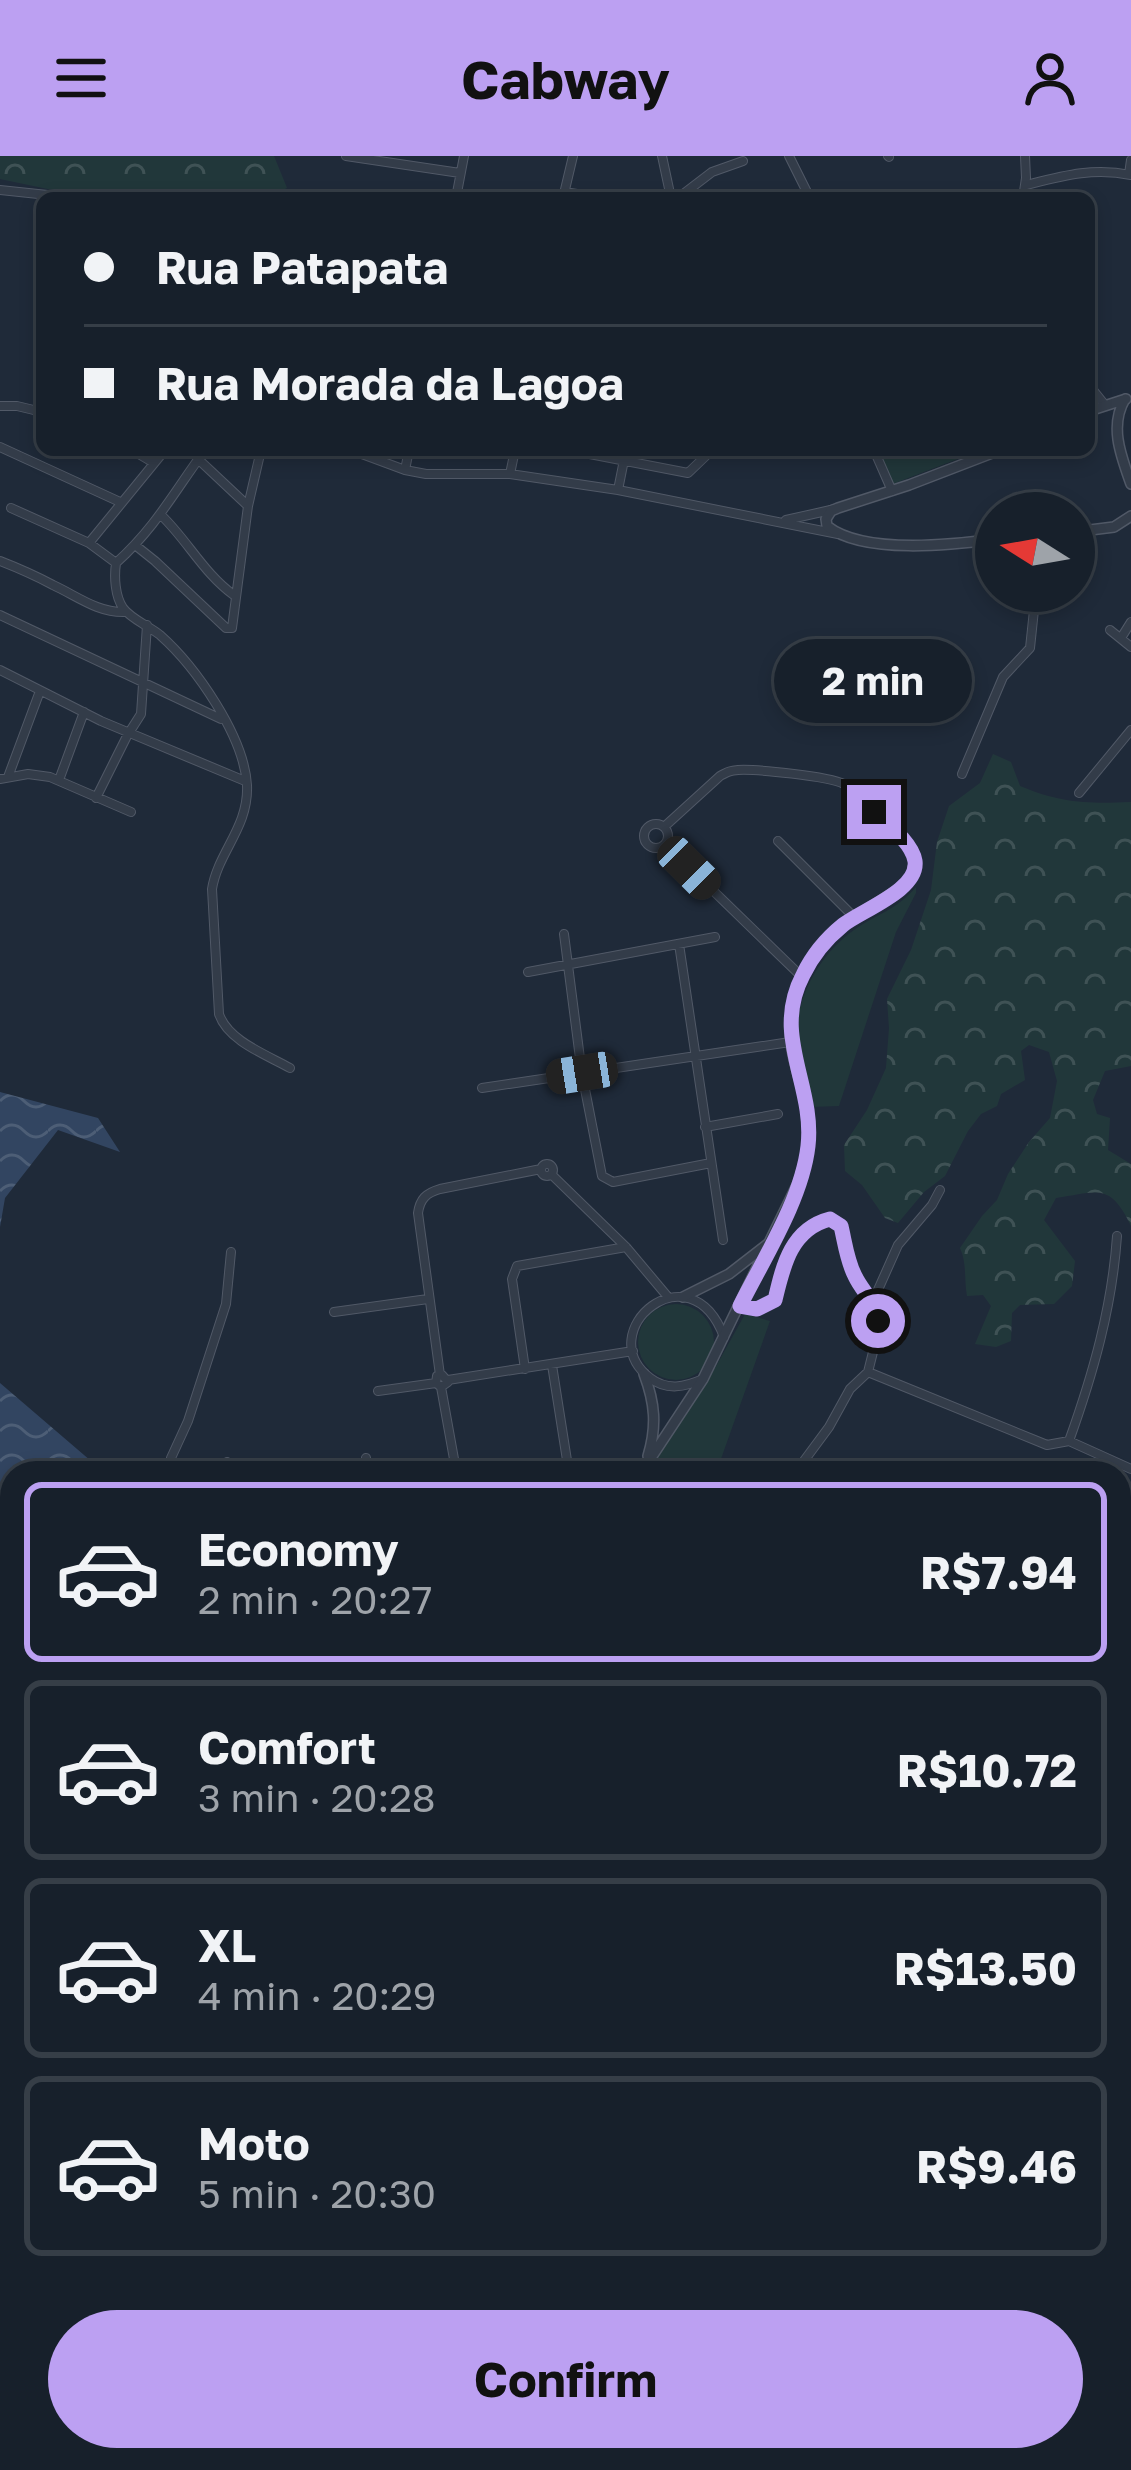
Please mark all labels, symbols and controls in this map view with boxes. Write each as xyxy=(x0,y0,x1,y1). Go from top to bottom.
icon: menu xyxy=(48,45,114,111)
icon: person xyxy=(1017,45,1083,111)
text: Cabway xyxy=(461,46,670,111)
text: Rua Patapata xyxy=(156,240,448,294)
text: Rua Morada da Lagoa xyxy=(156,356,624,410)
north arrow xyxy=(975,492,1095,612)
map controls xyxy=(975,492,1095,612)
callout: 2 min xyxy=(775,638,973,722)
text: 2 min xyxy=(822,657,924,704)
route end xyxy=(847,785,901,839)
car xyxy=(651,830,727,906)
car xyxy=(544,1050,620,1096)
route start xyxy=(851,1294,905,1348)
icon: car xyxy=(54,1518,162,1626)
text: Economy xyxy=(198,1522,399,1576)
text: R$7.94 xyxy=(920,1545,1077,1599)
text: 2 min · 20:27 xyxy=(198,1576,432,1623)
icon: car xyxy=(54,1716,162,1824)
text: Comfort xyxy=(198,1720,376,1774)
text: R$10.72 xyxy=(897,1743,1077,1797)
text: 3 min · 20:28 xyxy=(198,1774,436,1821)
icon: car xyxy=(54,1914,162,2022)
text: XL xyxy=(198,1918,256,1972)
text: R$13.50 xyxy=(894,1941,1077,1995)
text: 4 min · 20:29 xyxy=(198,1972,436,2019)
icon: car xyxy=(54,2112,162,2220)
text: Moto xyxy=(198,2116,310,2170)
text: R$9.46 xyxy=(916,2139,1077,2193)
text: 5 min · 20:30 xyxy=(198,2170,436,2217)
button: Confirm xyxy=(48,2310,1083,2448)

